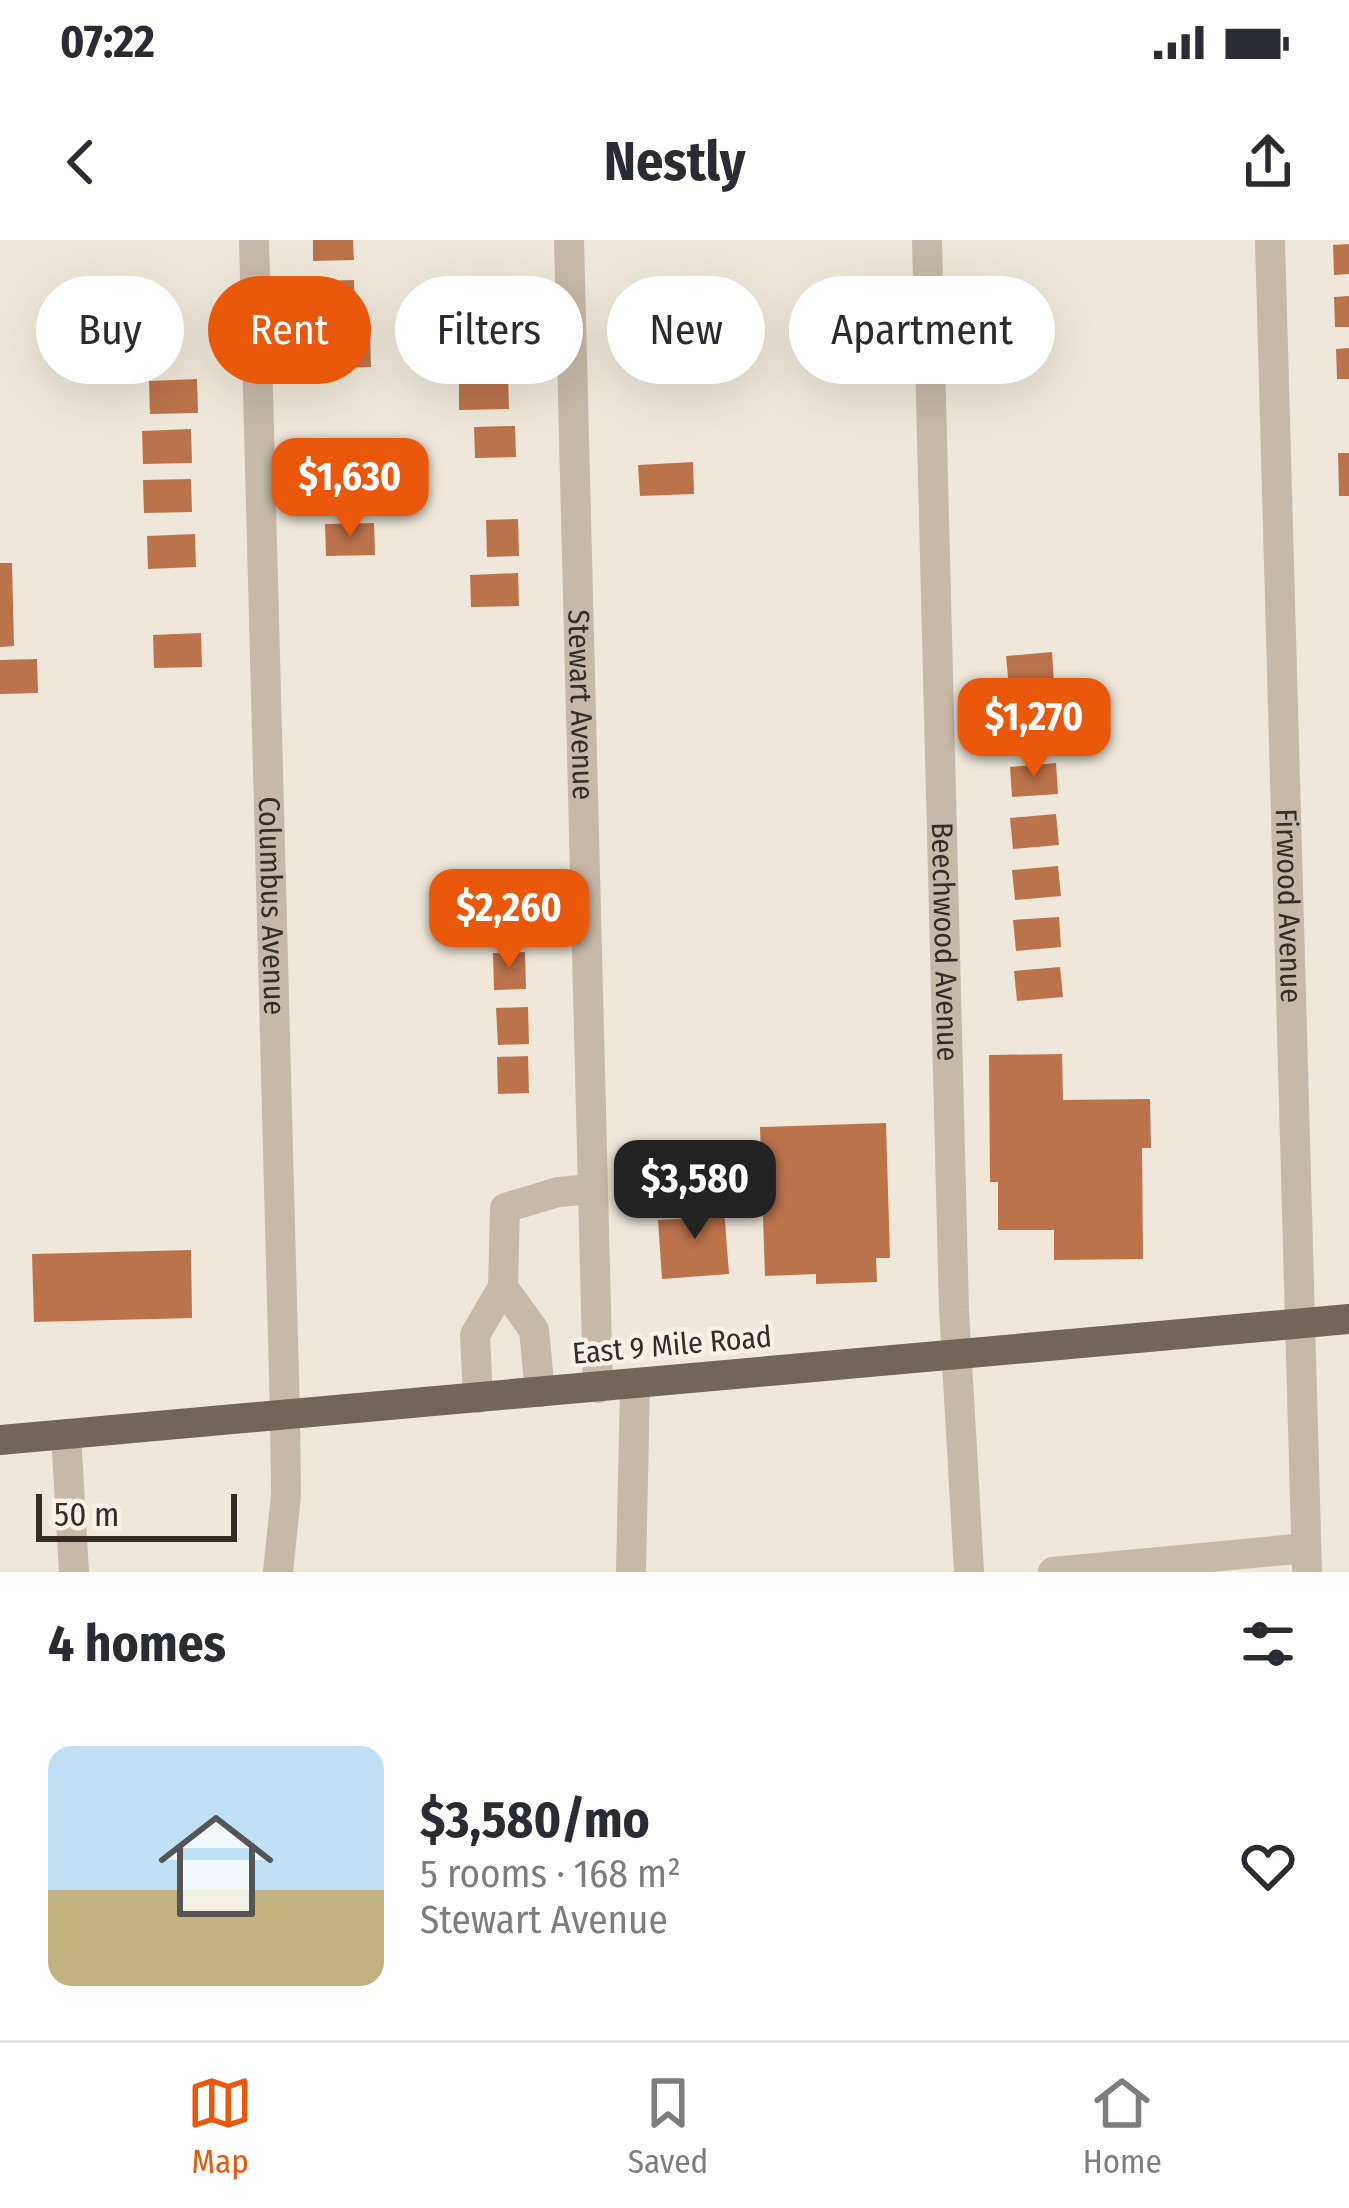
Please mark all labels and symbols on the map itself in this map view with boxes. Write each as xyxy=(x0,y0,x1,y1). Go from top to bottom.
pin: $1,630 xyxy=(252,438,448,540)
street label: Stewart Avenue xyxy=(560,609,601,801)
pin: $1,270 xyxy=(936,678,1132,780)
street label: Columbus Avenue xyxy=(251,796,292,1016)
street label: Firwood Avenue xyxy=(1268,808,1309,1004)
street label: Beechwood Avenue xyxy=(924,822,966,1062)
pin: $2,260 xyxy=(411,869,607,971)
pin: $3,580 xyxy=(597,1140,793,1242)
street label: East 9 Mile Road xyxy=(571,1318,773,1372)
scale bar xyxy=(36,1488,237,1541)

